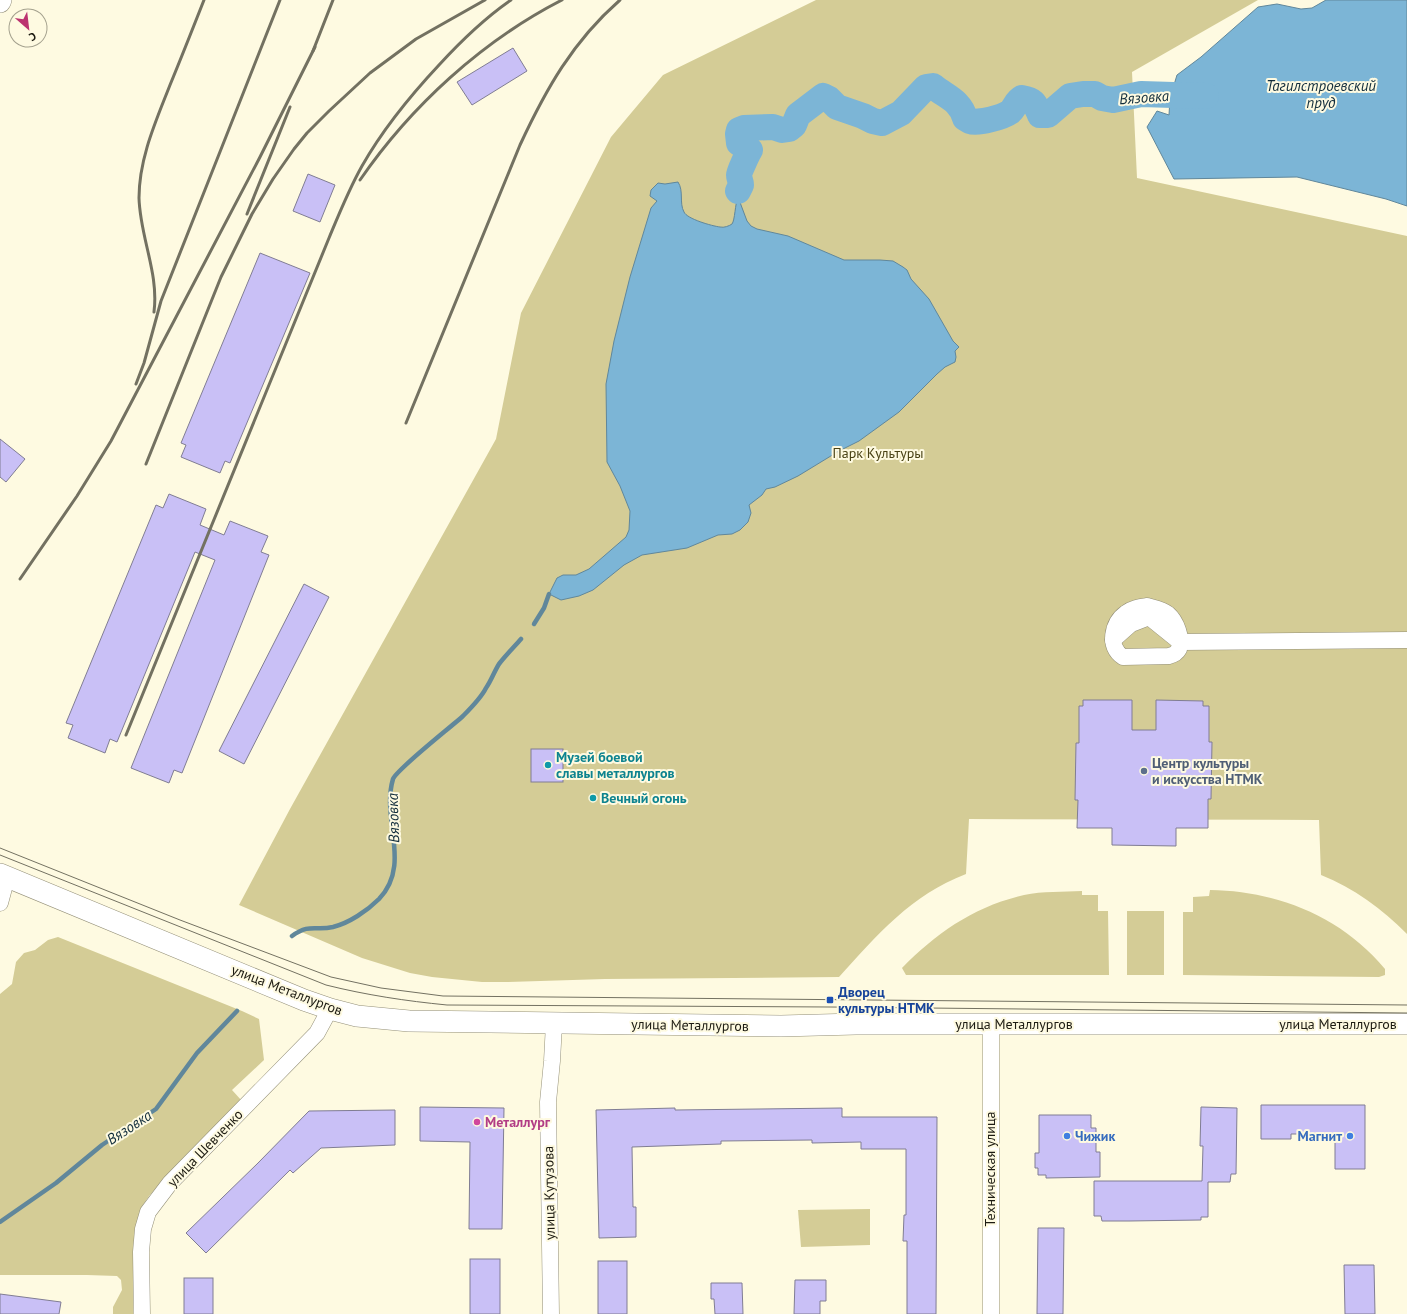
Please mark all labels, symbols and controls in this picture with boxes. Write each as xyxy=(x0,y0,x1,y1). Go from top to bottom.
north arrow xyxy=(8,8,48,48)
text: С xyxy=(27,29,39,44)
water label: Тагилстроевский пруд xyxy=(1266,76,1376,112)
water label: Вязовка xyxy=(1118,86,1170,108)
park label: Парк Культуры xyxy=(833,444,924,462)
place label: Музей боевой славы металлургов xyxy=(556,748,675,782)
place label: Центр культуры и искусства НТМК xyxy=(1152,754,1263,788)
marker: Музей боевой славы металлургов xyxy=(543,760,553,770)
marker: Центр культуры и искусства НТМК xyxy=(1139,766,1149,776)
place label: Вечный огонь xyxy=(601,789,687,807)
water label: Вязовка xyxy=(383,792,403,843)
marker: Вечный огонь xyxy=(588,793,598,803)
street label: улица Металлургов xyxy=(229,961,345,1019)
place label: Дворец культуры НТМК xyxy=(838,983,935,1017)
marker: Дворец культуры НТМК xyxy=(825,995,835,1005)
street label: улица Металлургов xyxy=(631,1015,749,1035)
street label: улица Металлургов xyxy=(955,1015,1073,1033)
street label: улица Металлургов xyxy=(1279,1015,1397,1033)
water label: Вязовка xyxy=(103,1105,156,1149)
street label: улица Шевченко xyxy=(163,1105,247,1191)
street label: Техническая улица xyxy=(981,1111,999,1226)
place label: Металлург xyxy=(485,1113,551,1131)
marker: Металлург xyxy=(472,1117,482,1127)
place label: Чижик xyxy=(1075,1127,1115,1145)
place label: Магнит xyxy=(1298,1127,1342,1145)
marker: Чижик xyxy=(1062,1131,1072,1141)
marker: Магнит xyxy=(1345,1131,1355,1141)
street label: улица Кутузова xyxy=(539,1146,559,1240)

